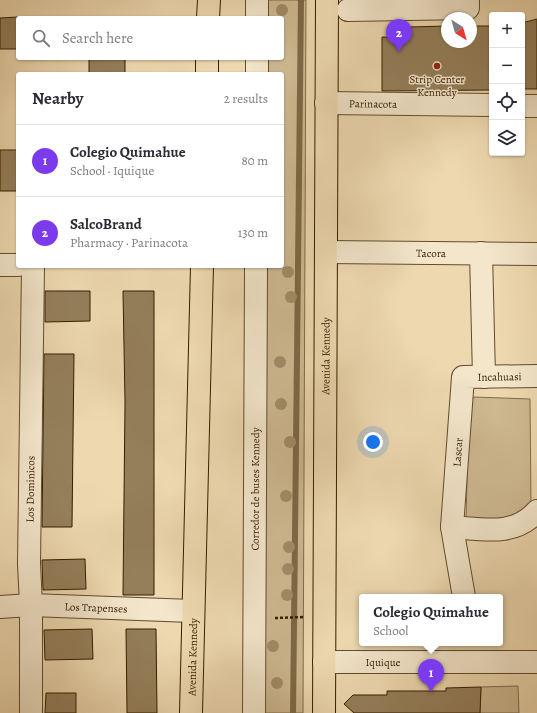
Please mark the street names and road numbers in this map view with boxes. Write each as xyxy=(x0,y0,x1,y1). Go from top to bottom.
street label: Parinacota xyxy=(349,96,398,111)
street label: Tacora xyxy=(416,245,447,261)
street label: Avenida Kennedy xyxy=(318,317,333,396)
street label: Incahuasi xyxy=(477,369,522,384)
street label: Corredor de buses Kennedy xyxy=(247,427,263,551)
street label: Lascar xyxy=(449,437,466,467)
street label: Los Dominicos xyxy=(22,456,38,523)
street label: Los Trapenses xyxy=(64,599,128,616)
street label: Avenida Kennedy xyxy=(184,618,201,697)
street label: Iquique xyxy=(365,655,401,670)

